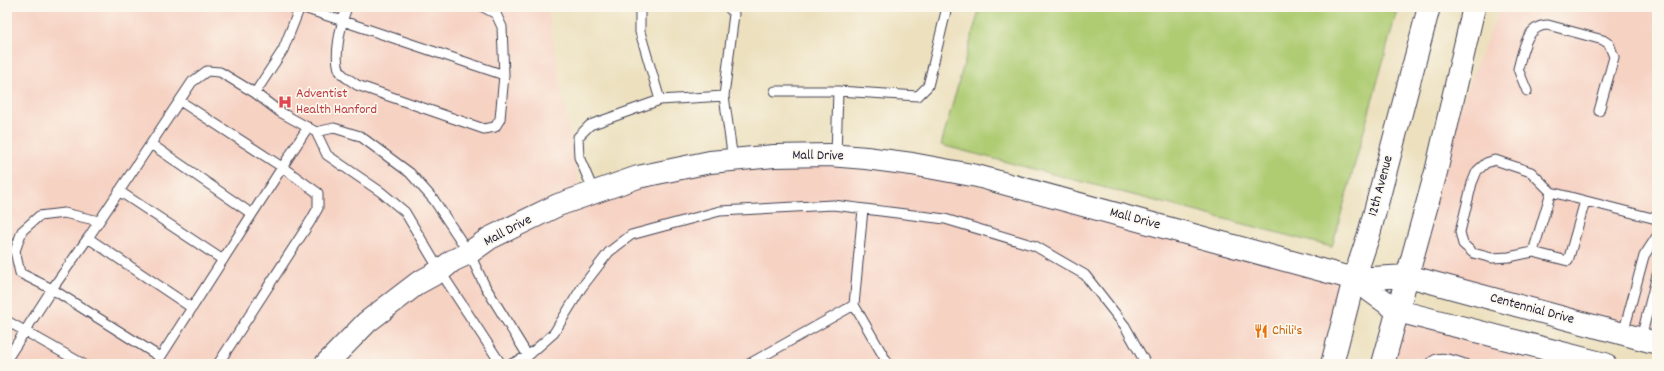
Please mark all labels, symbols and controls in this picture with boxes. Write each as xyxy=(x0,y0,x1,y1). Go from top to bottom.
place label: Adventist Health Hanford xyxy=(296,84,377,120)
hospital icon: Adventist Health Hanford xyxy=(277,94,293,110)
street label: Mall Drive xyxy=(792,146,844,166)
street label: 12th Avenue xyxy=(1363,153,1399,219)
street label: Mall Drive xyxy=(1107,203,1163,235)
street label: Mall Drive xyxy=(481,210,535,252)
street label: Centennial Drive xyxy=(1488,288,1576,330)
place label: Chili's xyxy=(1272,321,1303,341)
restaurant icon: Chili's xyxy=(1253,323,1269,339)

